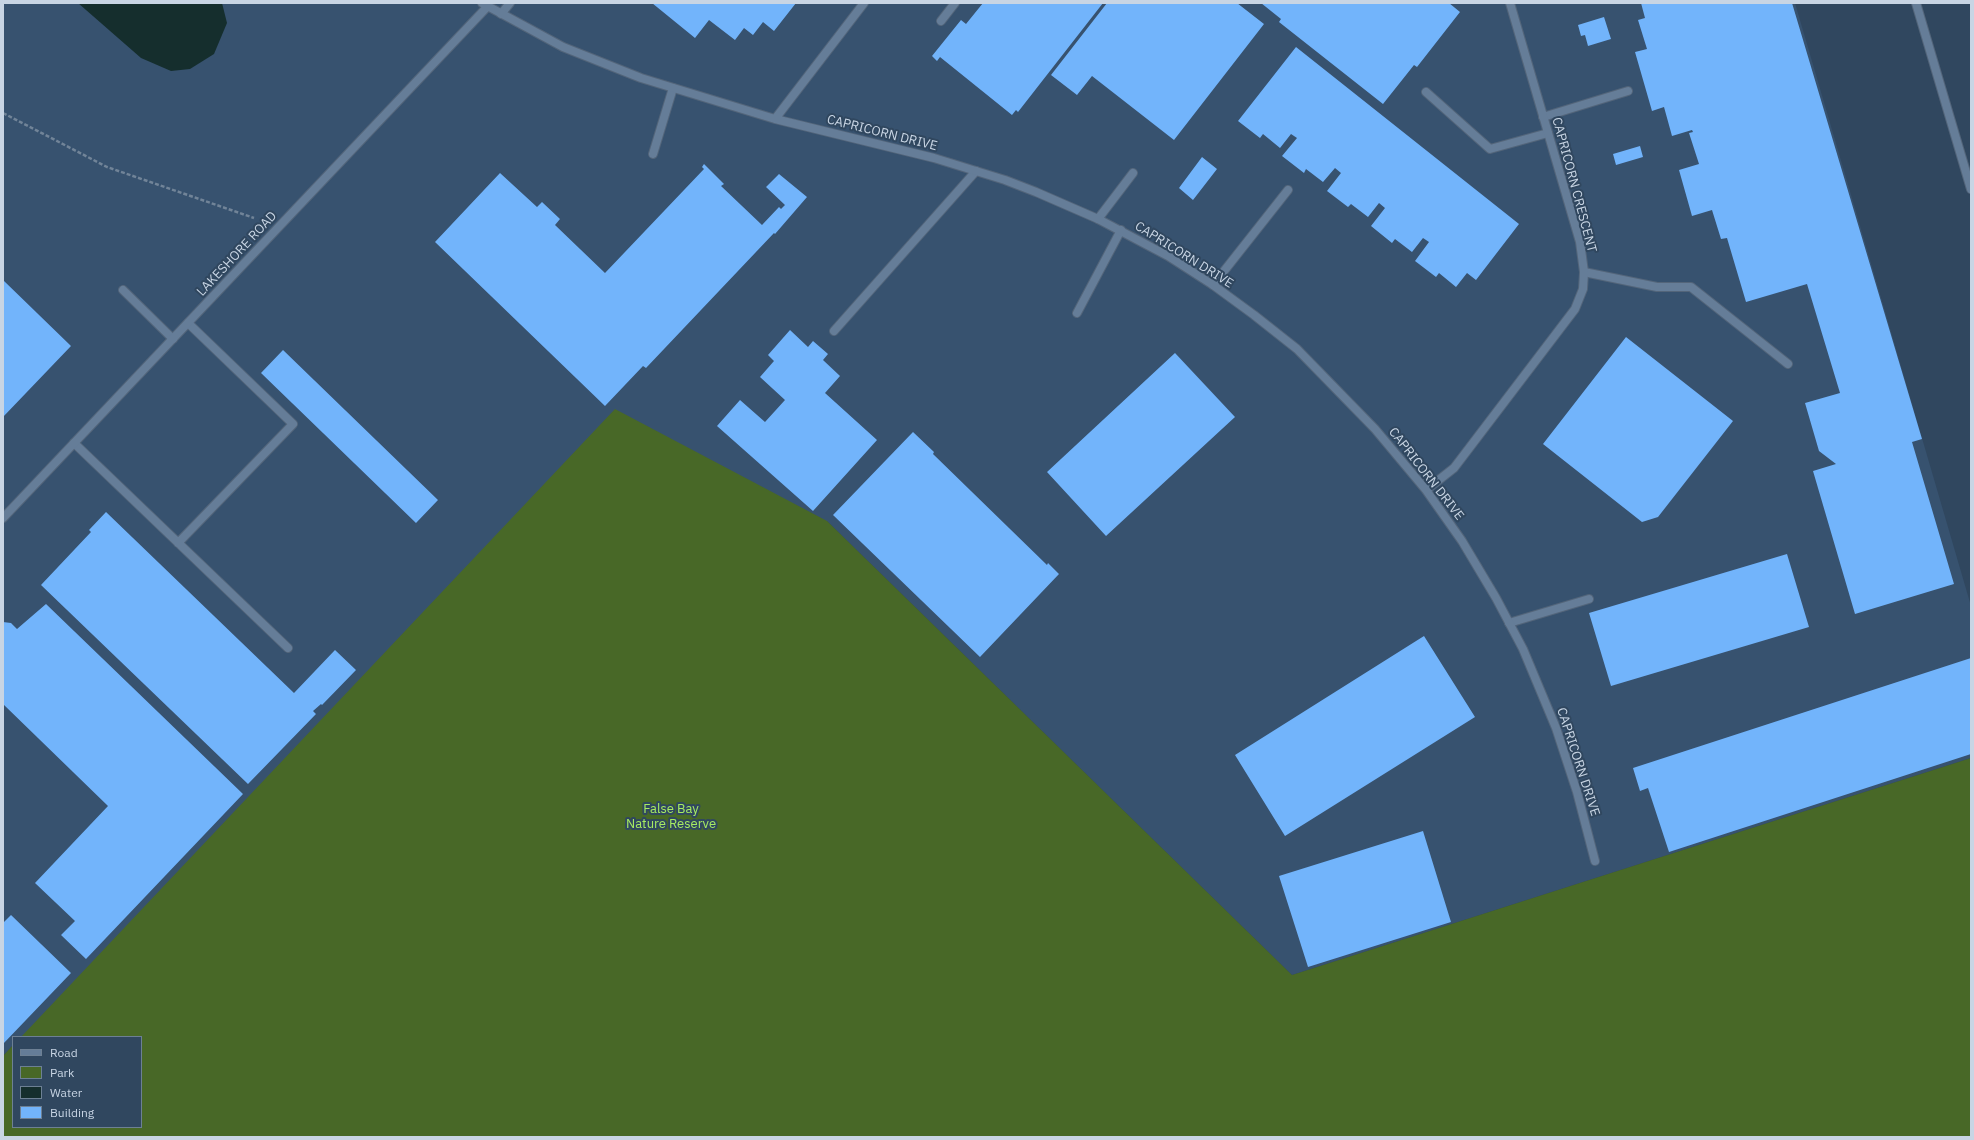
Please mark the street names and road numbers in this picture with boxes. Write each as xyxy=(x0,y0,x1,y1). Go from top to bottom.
street label: CAPRICORN DRIVE xyxy=(825,112,939,154)
street label: CAPRICORN CRESCENT xyxy=(1548,116,1600,254)
street label: LAKESHORE ROAD xyxy=(194,208,280,300)
street label: CAPRICORN DRIVE xyxy=(1132,218,1236,292)
street label: CAPRICORN DRIVE xyxy=(1385,425,1467,523)
street label: CAPRICORN DRIVE xyxy=(1553,706,1603,818)

